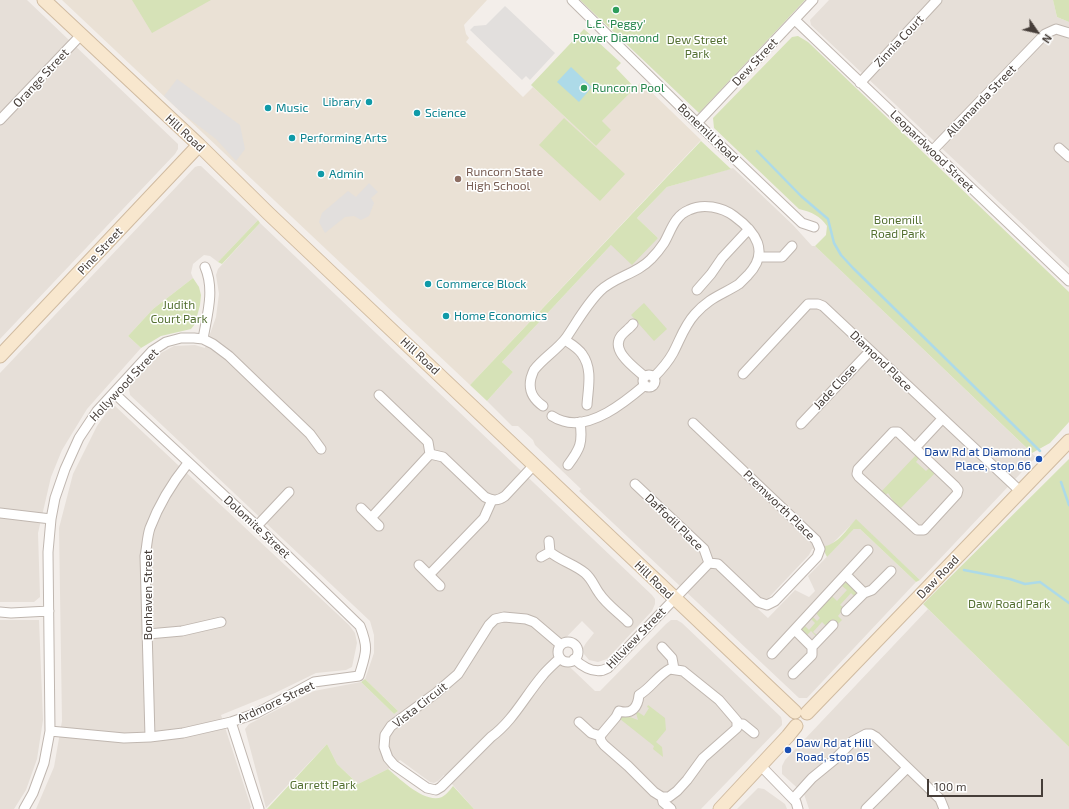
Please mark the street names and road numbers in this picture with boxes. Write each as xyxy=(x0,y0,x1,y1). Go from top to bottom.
street label: Zinnia Court xyxy=(871,12,927,70)
street label: Dew Street xyxy=(729,35,781,89)
street label: Orange Street xyxy=(10,45,72,111)
street label: Allamanda Street xyxy=(943,62,1019,140)
street label: Bonemill Road xyxy=(675,101,741,165)
street label: Leopardwood Street xyxy=(887,107,977,195)
street label: Hill Road xyxy=(162,111,208,155)
street label: Pine Street xyxy=(74,224,126,278)
street label: Diamond Place xyxy=(847,328,915,394)
street label: Hill Road xyxy=(397,334,443,378)
street label: Hollywood Street xyxy=(87,346,161,424)
street label: Jade Close xyxy=(810,361,860,413)
street label: Premworth Place xyxy=(740,467,818,543)
street label: Daffodil Place xyxy=(642,491,706,553)
street label: Dolomite Street xyxy=(221,493,293,561)
street label: Bonhaven Street xyxy=(141,550,155,640)
street label: Daw Road xyxy=(914,552,962,602)
street label: Hill Road xyxy=(632,558,676,602)
street label: Hillview Street xyxy=(603,604,669,672)
street label: Ardmore Street xyxy=(235,678,317,726)
street label: Vista Circuit xyxy=(390,679,450,731)

